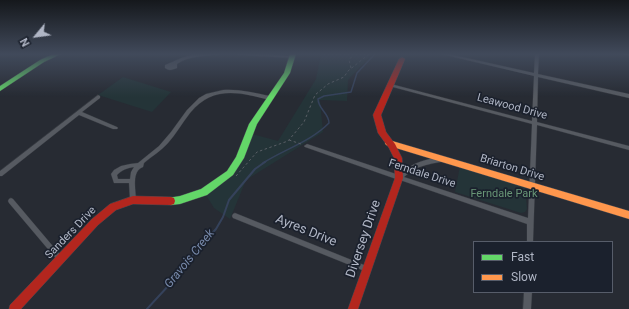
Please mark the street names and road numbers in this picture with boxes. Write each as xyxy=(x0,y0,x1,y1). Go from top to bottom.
street label: Leawood Drive xyxy=(475,91,549,123)
street label: Briarton Drive xyxy=(478,152,546,184)
street label: Ferndale Drive xyxy=(387,157,457,191)
street label: Diversey Drive xyxy=(343,198,385,280)
street label: Sanders Drive xyxy=(43,204,99,262)
street label: Ayres Drive xyxy=(273,212,339,250)

